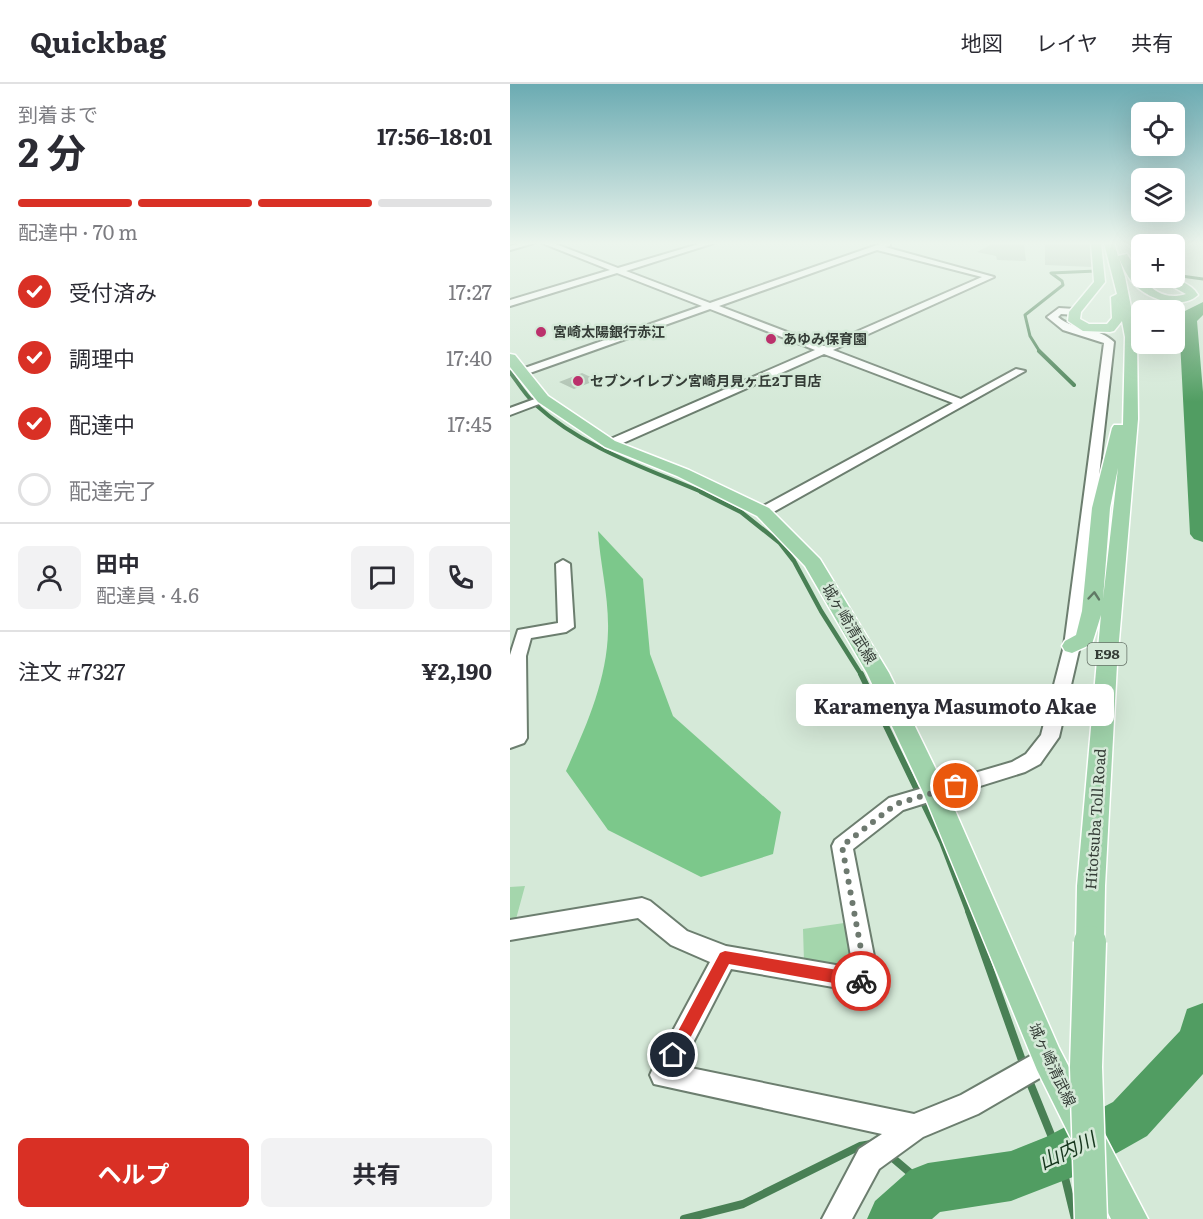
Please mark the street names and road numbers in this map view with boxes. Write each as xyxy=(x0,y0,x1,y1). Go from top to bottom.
street label: 城ヶ崎清武線 xyxy=(817,579,883,668)
road number: E98 xyxy=(1088,643,1126,665)
street label: Hitotsuba Toll Road xyxy=(1078,747,1111,890)
street label: 城ヶ崎清武線 xyxy=(1024,1019,1083,1110)

